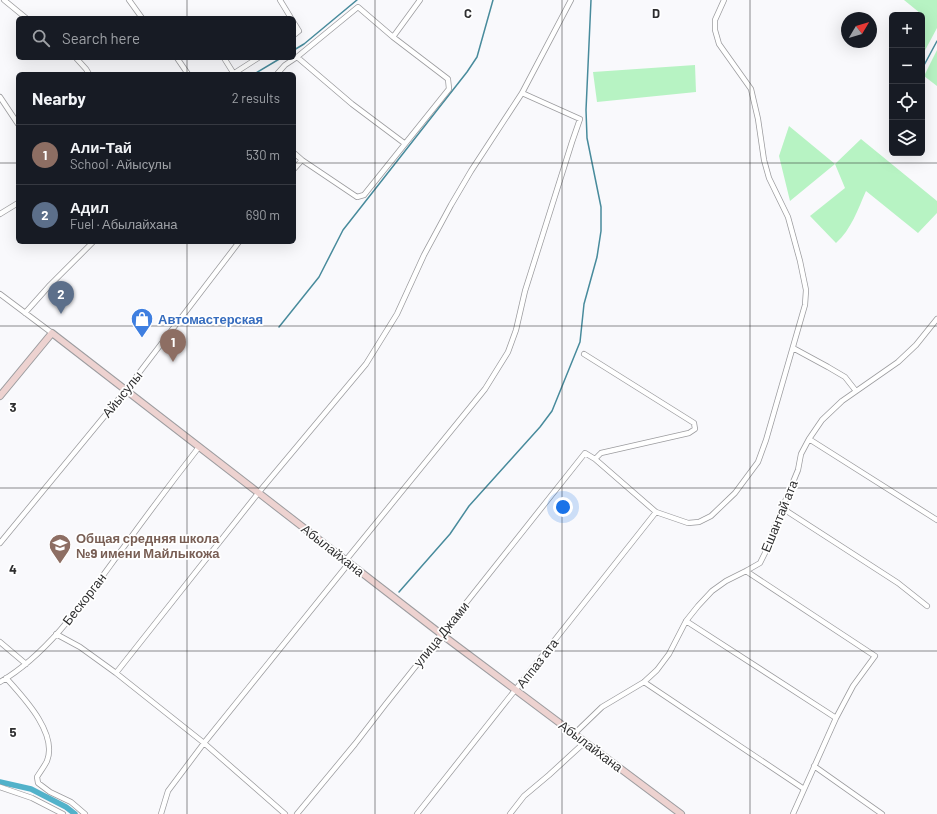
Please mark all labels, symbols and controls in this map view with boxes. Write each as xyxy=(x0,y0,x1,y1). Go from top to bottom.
text: C xyxy=(464,5,472,21)
text: D xyxy=(652,5,660,21)
north arrow xyxy=(841,12,877,48)
map controls xyxy=(889,12,925,156)
button: + xyxy=(889,12,925,48)
search box xyxy=(16,16,296,60)
icon: search xyxy=(30,27,52,49)
text: Search here xyxy=(62,29,140,47)
button: − xyxy=(889,48,925,84)
button: locate xyxy=(889,84,925,120)
text: Nearby xyxy=(32,88,86,108)
text: 2 results xyxy=(232,90,280,106)
button: layers xyxy=(889,120,925,156)
text: Али-Тай xyxy=(70,138,132,156)
text: 1 xyxy=(43,147,47,163)
text: 530 m xyxy=(246,147,280,163)
text: School · Айысулы xyxy=(70,156,171,172)
text: Адил xyxy=(70,198,109,216)
text: 2 xyxy=(41,207,49,223)
text: 690 m xyxy=(246,207,280,223)
text: Fuel · Абылайхана xyxy=(70,216,178,232)
pin: 2 xyxy=(48,281,74,314)
shop icon: Автомастерская xyxy=(129,306,155,339)
place label: Автомастерская xyxy=(158,311,263,327)
pin: 1 xyxy=(160,329,186,362)
street label: Айысулы xyxy=(99,368,145,420)
text: 3 xyxy=(9,399,17,415)
street label: Ешантай ата xyxy=(757,477,801,554)
your location xyxy=(553,497,573,517)
street label: Абылайхана xyxy=(298,520,368,580)
place label: Общая средняя школа №9 имени Майлыкожа xyxy=(76,530,220,561)
school or university icon: Общая средняя школа №9 имени Майлыкожа xyxy=(47,532,73,565)
text: 4 xyxy=(9,561,17,577)
street label: Бескорган xyxy=(59,570,109,628)
street label: улица Джами xyxy=(410,598,472,670)
street label: Аппаз ата xyxy=(513,634,562,691)
street label: Абылайхана xyxy=(556,717,627,776)
text: 5 xyxy=(9,724,17,740)

